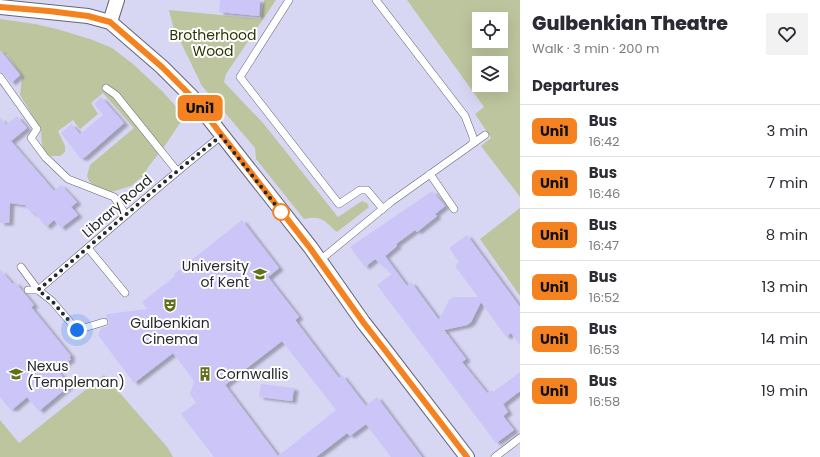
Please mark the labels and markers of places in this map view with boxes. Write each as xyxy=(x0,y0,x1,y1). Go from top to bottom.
unlabelled marker xyxy=(272,203,290,221)
place label: University of Kent xyxy=(182,256,249,292)
school or university icon: University of Kent xyxy=(252,266,268,282)
theatre icon: Gulbenkian Cinema xyxy=(162,297,178,313)
place label: Gulbenkian Cinema xyxy=(130,313,210,349)
place label: Nexus (Templeman) xyxy=(27,356,125,392)
place label: Cornwallis xyxy=(216,364,289,384)
school or university icon: Nexus (Templeman) xyxy=(8,366,24,382)
building icon: Cornwallis xyxy=(197,366,213,382)

